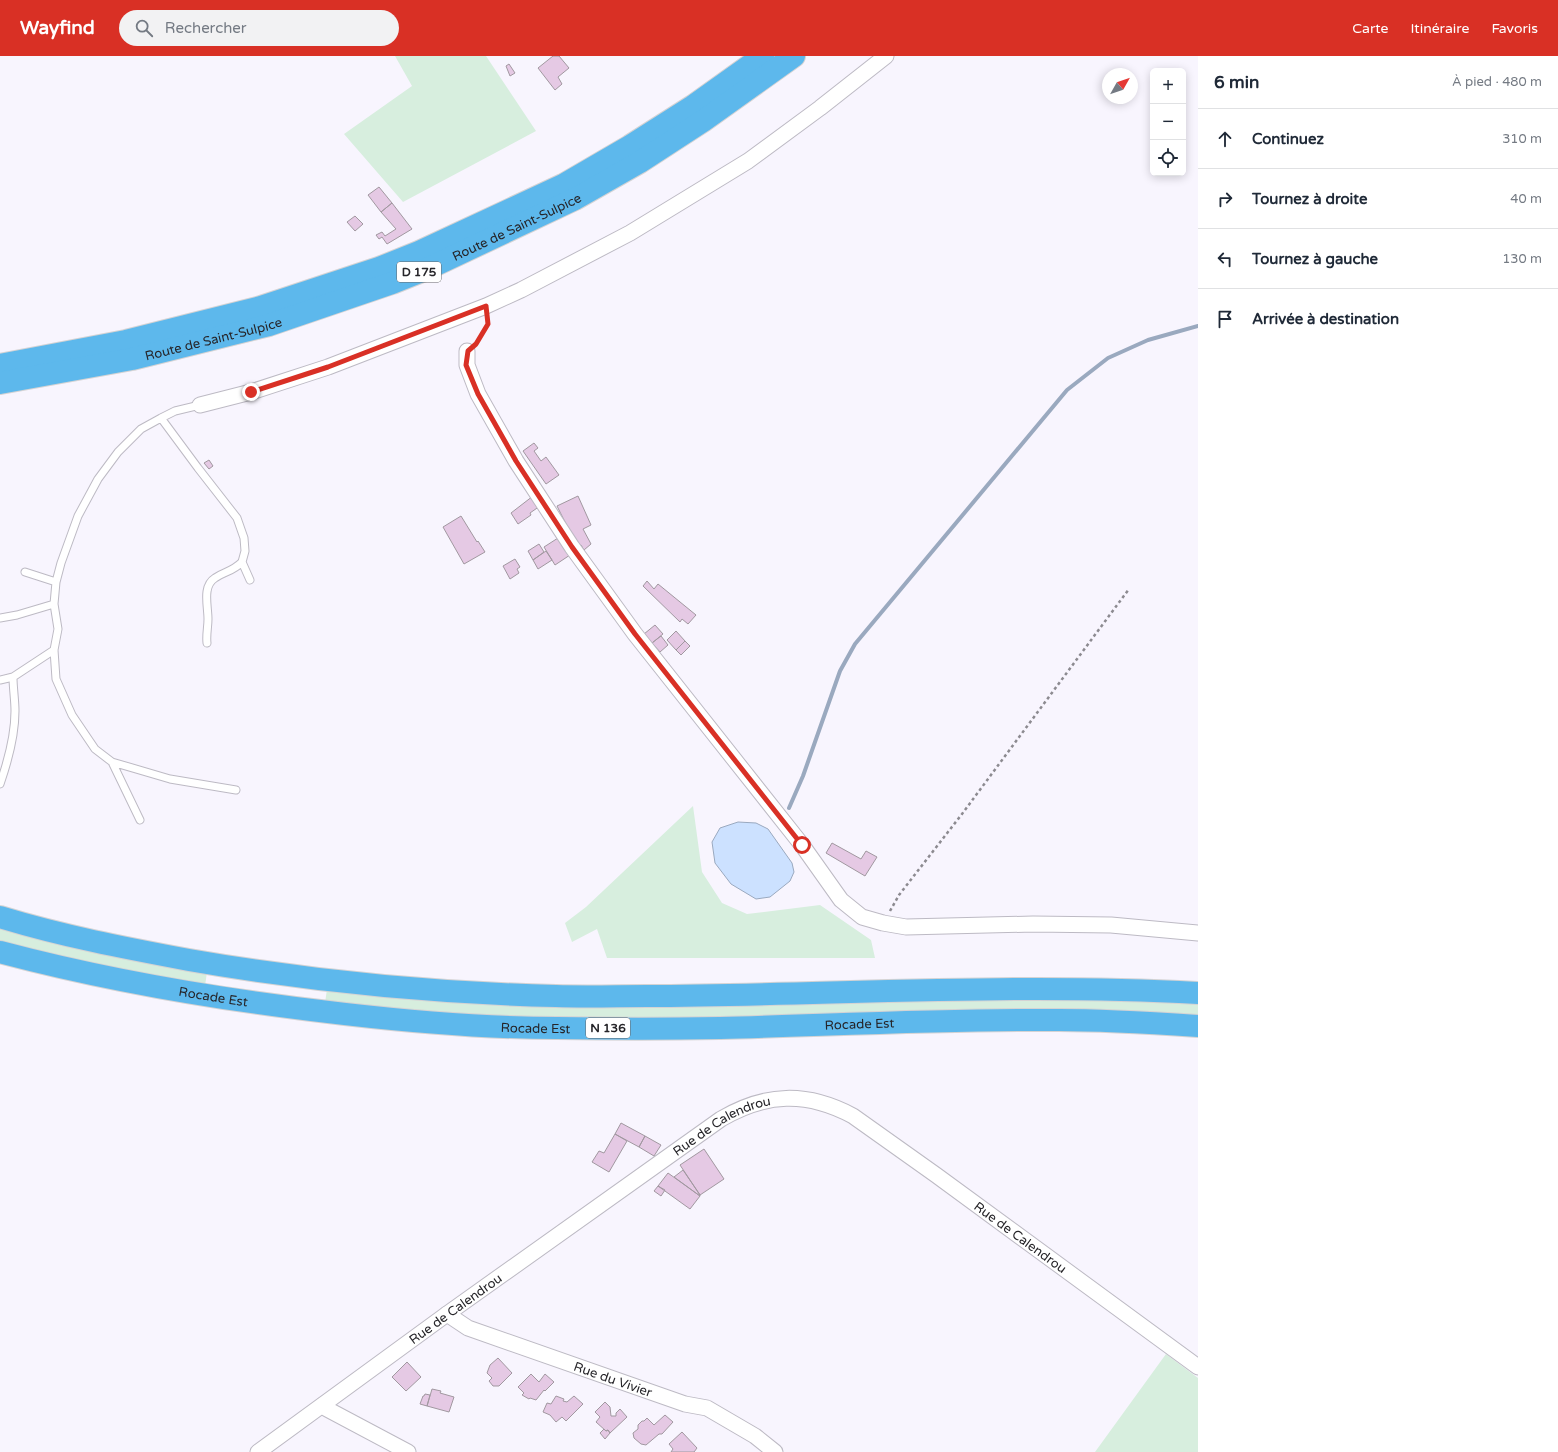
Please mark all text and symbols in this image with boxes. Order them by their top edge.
search box [119,10,399,46]
text: Wayfind [20,17,95,39]
icon: search [133,17,155,39]
text: Rechercher [165,19,247,37]
text: Carte [1352,20,1388,37]
text: Itinéraire [1410,20,1469,37]
text: Favoris [1491,20,1538,37]
north arrow [1102,68,1138,104]
map controls [1150,68,1186,176]
button: + [1150,68,1186,104]
text: 6 min [1214,72,1259,93]
text: À pied · 480 m [1452,74,1542,90]
button: − [1150,104,1186,140]
icon: ahead [1214,128,1236,150]
text: Continuez [1252,130,1324,148]
text: 310 m [1502,131,1542,147]
button: locate [1150,140,1186,176]
icon: right [1214,188,1236,210]
street label: Route de Saint-Sulpice [450,190,584,265]
text: Tournez à droite [1252,190,1367,208]
text: 40 m [1510,191,1542,207]
icon: left [1214,248,1236,270]
text: Tournez à gauche [1252,250,1378,268]
text: 130 m [1502,251,1542,267]
road number: D 175 [397,262,441,282]
icon: arrive [1214,308,1236,330]
text: Arrivée à destination [1252,310,1399,328]
street label: Route de Saint-Sulpice [143,314,284,365]
route end [242,383,260,401]
route start [793,836,811,854]
street label: Rocade Est [177,984,249,1011]
street label: Rocade Est [824,1015,895,1034]
road number: N 136 [586,1018,630,1038]
street label: Rocade Est [500,1020,571,1037]
street label: Rue de Calendrou [670,1093,772,1160]
street label: Rue de Calendrou [971,1199,1069,1277]
street label: Rue de Calendrou [406,1270,505,1348]
street label: Rue du Vivier [571,1359,654,1401]

